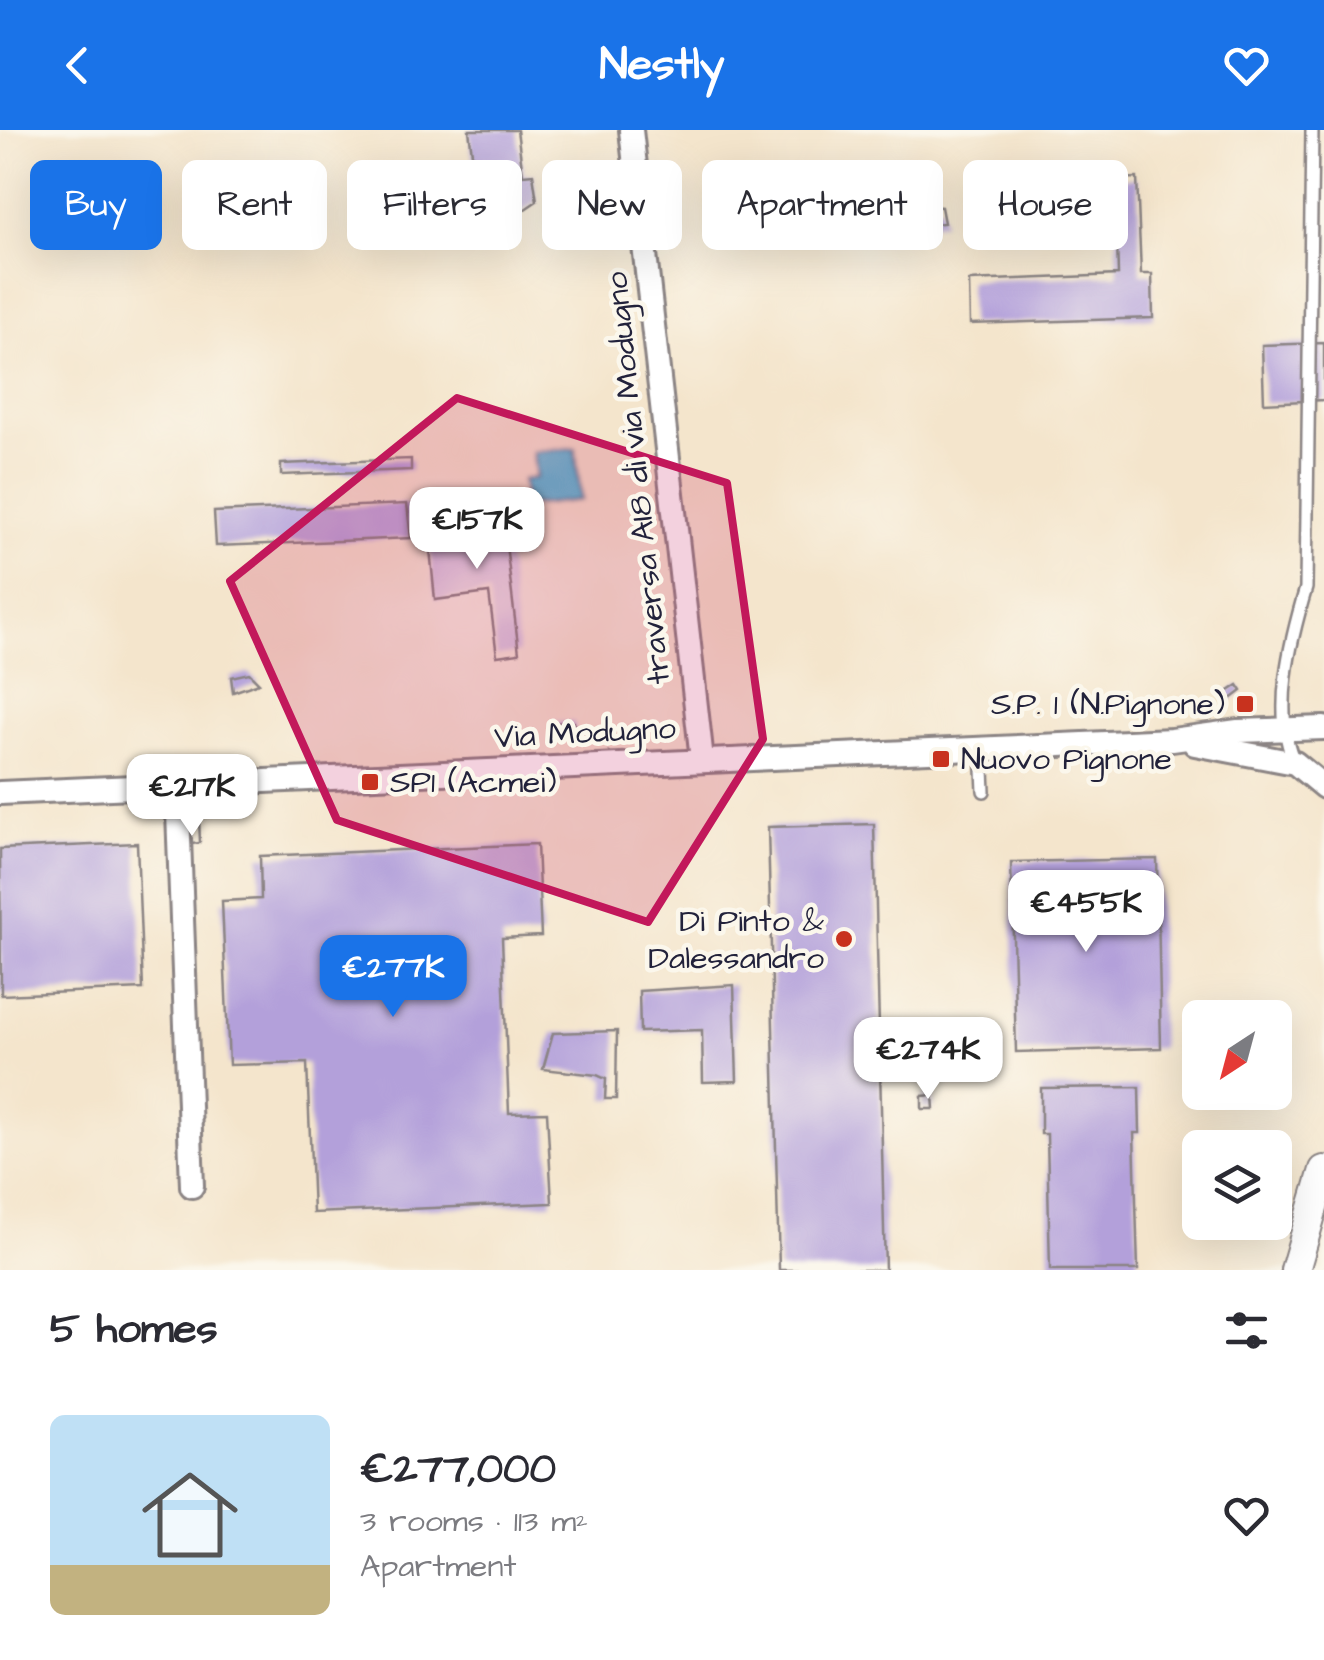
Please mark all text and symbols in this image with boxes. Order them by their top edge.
text: Nestly [599,34,725,96]
icon: back [50,38,105,93]
icon: heart [1219,38,1274,93]
chip: Buy [30,160,162,250]
chip: Rent [182,160,327,250]
chip: Filters [347,160,522,250]
chip: New [542,160,682,250]
chip: Apartment [702,160,943,250]
chip: House [963,160,1128,250]
street label: traversa AI8 di via Modugno [594,269,682,687]
pin: €157K [407,487,547,572]
text: €157K [431,497,523,542]
place label: S.P. 1 (N.Pignone) [991,682,1225,727]
marker: S.P. 1 (N.Pignone) [1234,693,1256,715]
street label: Via Modugno [493,706,677,760]
place label: Nuovo Pignone [961,737,1172,782]
marker: Nuovo Pignone [930,748,952,770]
pin: €217K [122,754,262,839]
place label: SP1 (Acmei) [390,760,556,805]
text: €217K [149,764,235,809]
marker: SP1 (Acmei) [359,771,381,793]
pin: €455K [1016,870,1156,955]
text: €455K [1030,880,1142,925]
place label: Di Pinto & Dalessandro [648,899,825,981]
marker: Di Pinto & Dalessandro [833,928,855,950]
pin: €277K [323,935,463,1020]
text: €277K [342,945,444,990]
north arrow [1182,1000,1292,1110]
map controls [1182,1000,1292,1240]
pin: €274K [858,1017,998,1102]
text: €274K [876,1027,980,1072]
button: layers [1182,1130,1292,1240]
text: 5 homes [50,1301,217,1359]
icon: filters [1219,1303,1274,1358]
text: €277,000 [360,1441,556,1499]
icon: home [130,1455,250,1575]
icon: heart [1219,1488,1274,1543]
text: 3 rooms · 113 m² [360,1499,588,1544]
text: Apartment [360,1544,516,1589]

